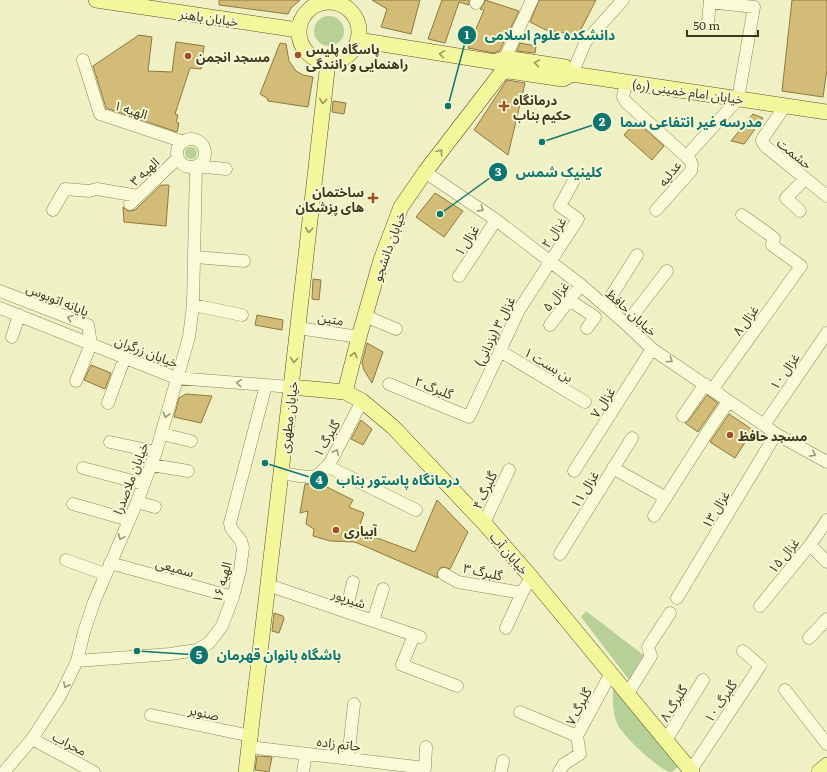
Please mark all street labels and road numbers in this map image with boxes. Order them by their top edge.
street label: خیابان باهنر [177,3,240,31]
street label: خیابان امام خمینی (ره) [631,74,745,109]
street label: الهیه ۱ [112,95,150,123]
street label: حشمت [773,133,817,173]
street label: الهیه ۳ [125,152,163,190]
street label: عدلیه [653,156,685,190]
street label: خیابان دانشجو [367,208,410,284]
street label: غزال ۲ [536,212,571,251]
street label: غزال ۱ [449,220,483,259]
street label: غزال ۵ [537,277,573,315]
street label: پایانه اتوبوس [23,278,92,321]
street label: خیابان حافظ [602,284,662,340]
street label: غزال ۳ (یزدانی) [469,292,519,369]
street label: غزال ۸ [727,300,763,339]
street label: متین [317,307,346,329]
street label: خیابان زرگران [113,330,182,372]
street label: بن بست ۱ [521,342,577,386]
street label: غزال ۱۰ [764,348,804,393]
street label: گلبرگ ۲ [412,371,457,403]
street label: خیابان مطهری [274,379,302,454]
street label: غزال ۷ [585,382,619,421]
street label: گلبرگ ۱ [308,415,344,460]
street label: خیابان ملاصدرا [108,439,153,517]
street label: غزال ۱۱ [565,466,603,511]
street label: گلبرگ ۴ [467,467,501,512]
street label: غزال ۱۳ [696,486,734,531]
street label: خیابان آب [486,528,534,579]
street label: غزال ۱۵ [763,533,804,577]
street label: سمیعی [154,553,196,581]
street label: گلبرگ ۳ [462,558,505,585]
street label: الهیه ۱۶ [206,559,236,605]
street label: شیرپور [328,583,368,614]
street label: گلبرگ ۱۰ [699,676,741,726]
street label: گلبرگ ۸ [654,681,692,725]
street label: گلبرگ ۷ [560,683,596,728]
street label: صنوبر [186,699,221,725]
street label: محراب [50,726,90,760]
street label: حاتم زاده [316,731,362,757]

